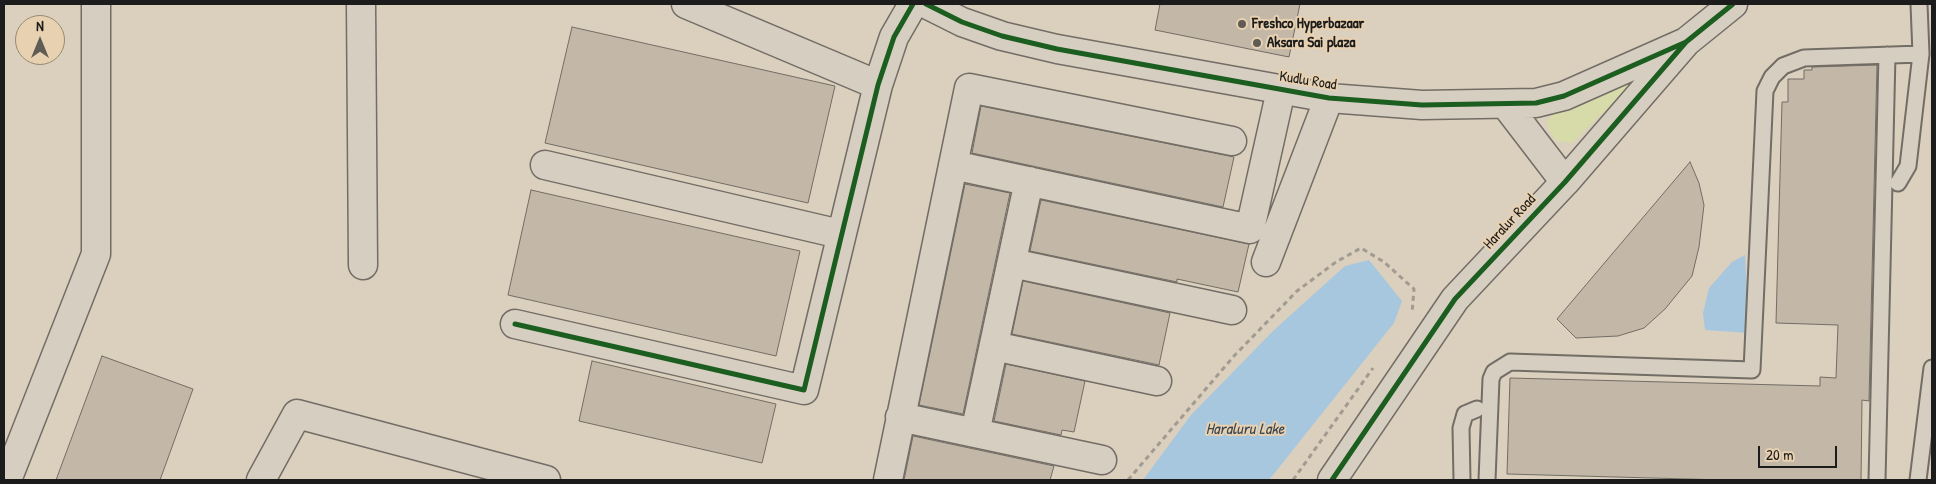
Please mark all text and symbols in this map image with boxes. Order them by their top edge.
north arrow [15,15,65,65]
place label: Freshco Hyperbazaar [1252,15,1364,33]
text: N [36,16,44,35]
marker: Freshco Hyperbazaar [1236,18,1248,30]
place label: Aksara Sai plaza [1267,34,1355,52]
marker: Aksara Sai plaza [1251,37,1263,49]
street label: Kudlu Road [1278,68,1338,94]
street label: Haralur Road [1480,191,1540,253]
water label: Haraluru Lake [1206,420,1284,440]
scale bar [1761,436,1840,468]
text: 20 m [1766,444,1793,465]

